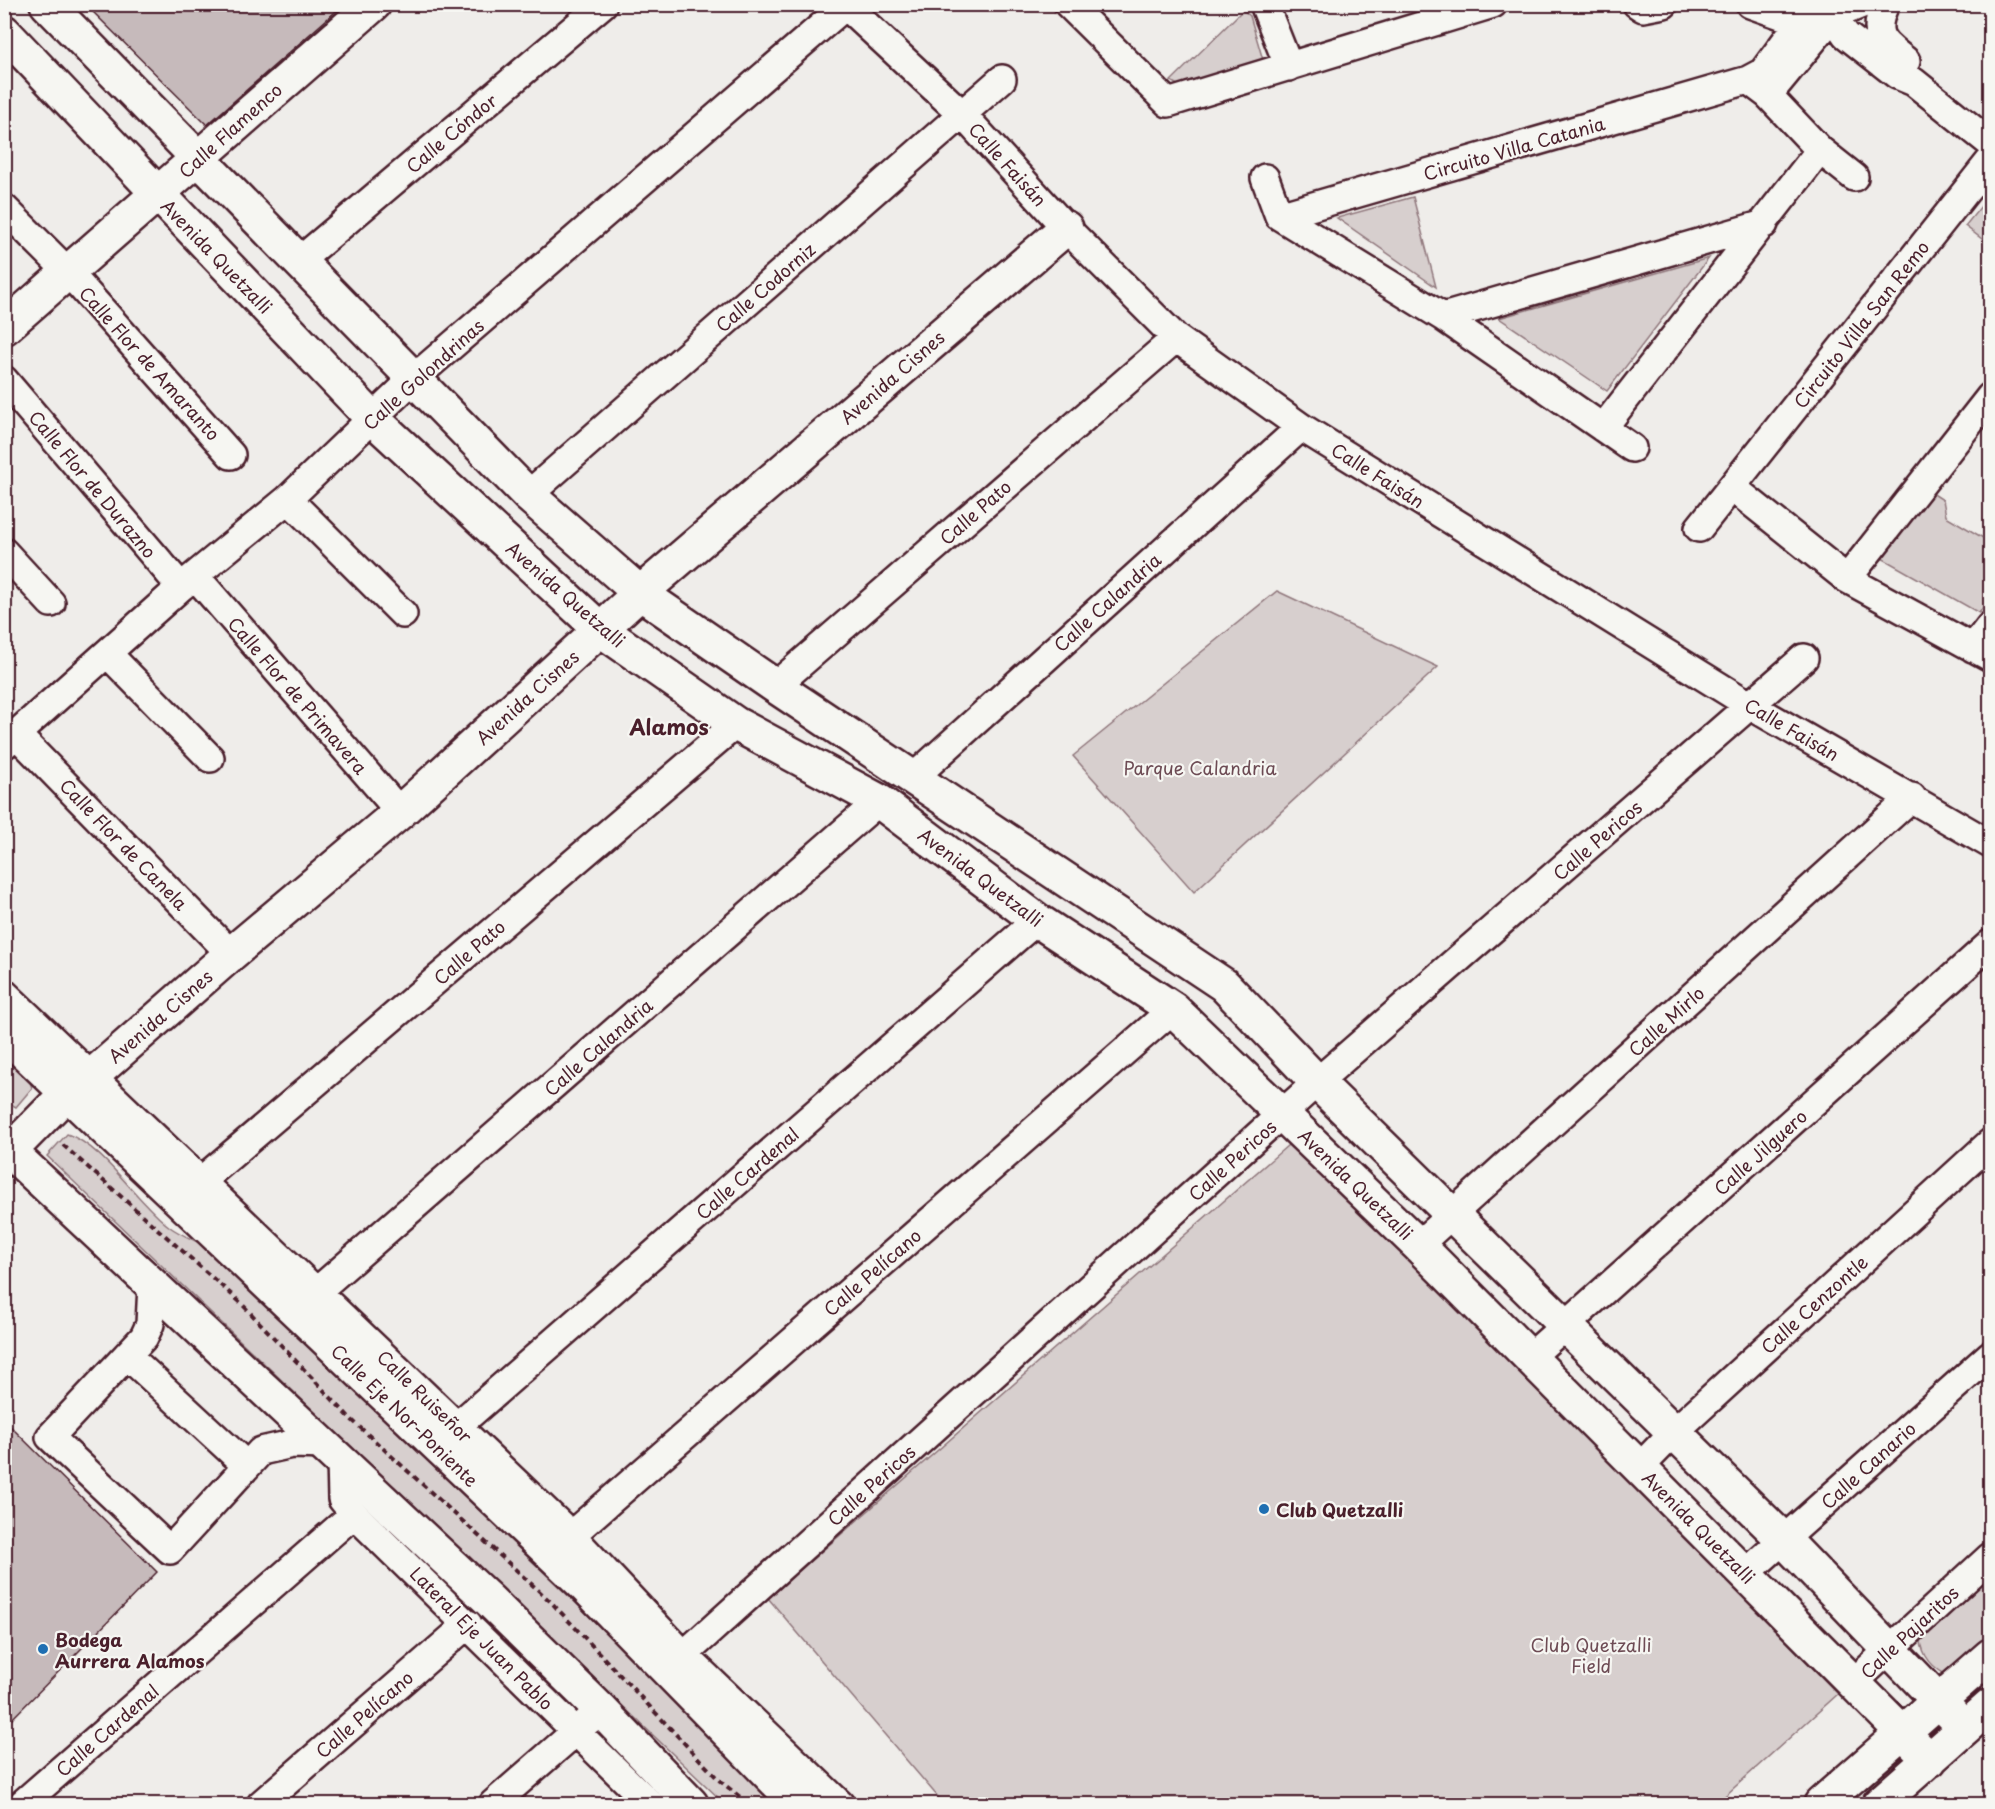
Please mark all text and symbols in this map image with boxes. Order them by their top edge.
street label: Calle Flamenco [172,76,288,184]
street label: Calle Cóndor [400,86,503,179]
street label: Circuito Villa Catania [1420,109,1609,187]
street label: Calle Faisán [963,116,1053,212]
street label: Avenida Quetzalli [155,193,279,319]
street label: Circuito Villa San Remo [1787,234,1935,414]
street label: Calle Codorniz [709,236,821,338]
street label: Calle Flor de Amaranto [73,280,227,446]
street label: Calle Golondrinas [356,312,490,436]
street label: Avenida Cisnes [834,324,950,430]
street label: Calle Flor de Durazno [23,404,163,564]
street label: Calle Faisán [1326,436,1430,514]
street label: Calle Pato [933,473,1017,551]
street label: Avenida Quetzalli [501,535,631,653]
street label: Calle Calandria [1047,546,1167,658]
street label: Calle Flor de Primavera [222,611,374,780]
street label: Avenida Cisnes [469,643,585,751]
street label: Calle Faisán [1740,691,1844,767]
district label: Alamos [628,710,709,742]
park label: Parque Calandria [1124,754,1277,781]
street label: Calle Flor de Canela [54,772,195,916]
street label: Calle Pericos [1546,794,1648,886]
street label: Avenida Quetzalli [913,821,1049,933]
street label: Calle Pato [427,913,511,991]
street label: Avenida Cisnes [102,963,218,1069]
street label: Calle Mirlo [1622,979,1710,1063]
street label: Calle Calandria [538,992,659,1102]
street label: Calle Jilguero [1707,1103,1813,1201]
street label: Calle Pericos [1182,1113,1282,1207]
street label: Calle Cardenal [690,1121,804,1225]
street label: Avenida Quetzalli [1293,1122,1419,1246]
street label: Calle Pelícano [817,1222,927,1322]
street label: Calle Cenzontle [1754,1248,1874,1360]
street label: Calle Eje Nor-Poniente [325,1337,485,1493]
street label: Calle Ruiseñor [371,1343,479,1449]
street label: Calle Canario [1815,1415,1921,1515]
street label: Calle Pericos [821,1438,921,1532]
street label: Avenida Quetzalli [1636,1464,1762,1590]
place label: Club Quetzalli [1276,1496,1403,1523]
marker: Club Quetzalli [1257,1502,1271,1516]
street label: Lateral Eje Juan Pablo [404,1560,560,1716]
street label: Calle Pajaritos [1854,1579,1964,1685]
place label: Bodega Aurrera Alamos [55,1626,205,1674]
park label: Club Quetzalli Field [1530,1631,1652,1679]
marker: Bodega Aurrera Alamos [36,1642,50,1656]
street label: Calle Pelícano [309,1664,419,1764]
street label: Calle Cardenal [50,1678,164,1782]

